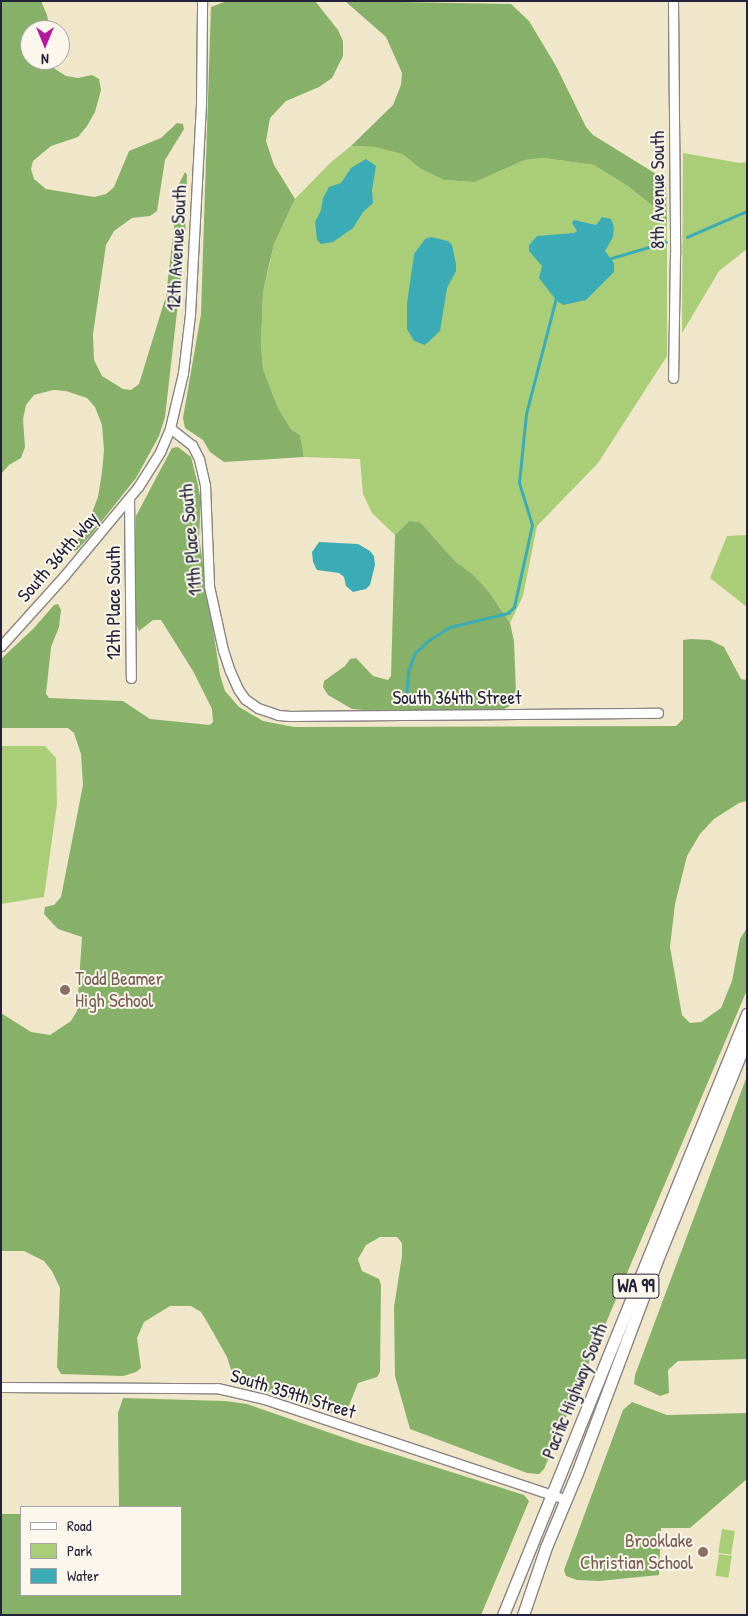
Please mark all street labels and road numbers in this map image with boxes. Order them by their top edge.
street label: 8th Avenue South [647,131,669,249]
street label: 12th Avenue South [162,185,192,311]
street label: 11th Place South [175,483,207,597]
street label: South 364th Way [13,507,103,607]
street label: 12th Place South [103,546,125,660]
street label: South 364th Street [392,687,522,709]
road number: WA 99 [612,1270,660,1302]
street label: Pacific Highway South [537,1320,613,1462]
street label: South 359th Street [228,1364,358,1424]

